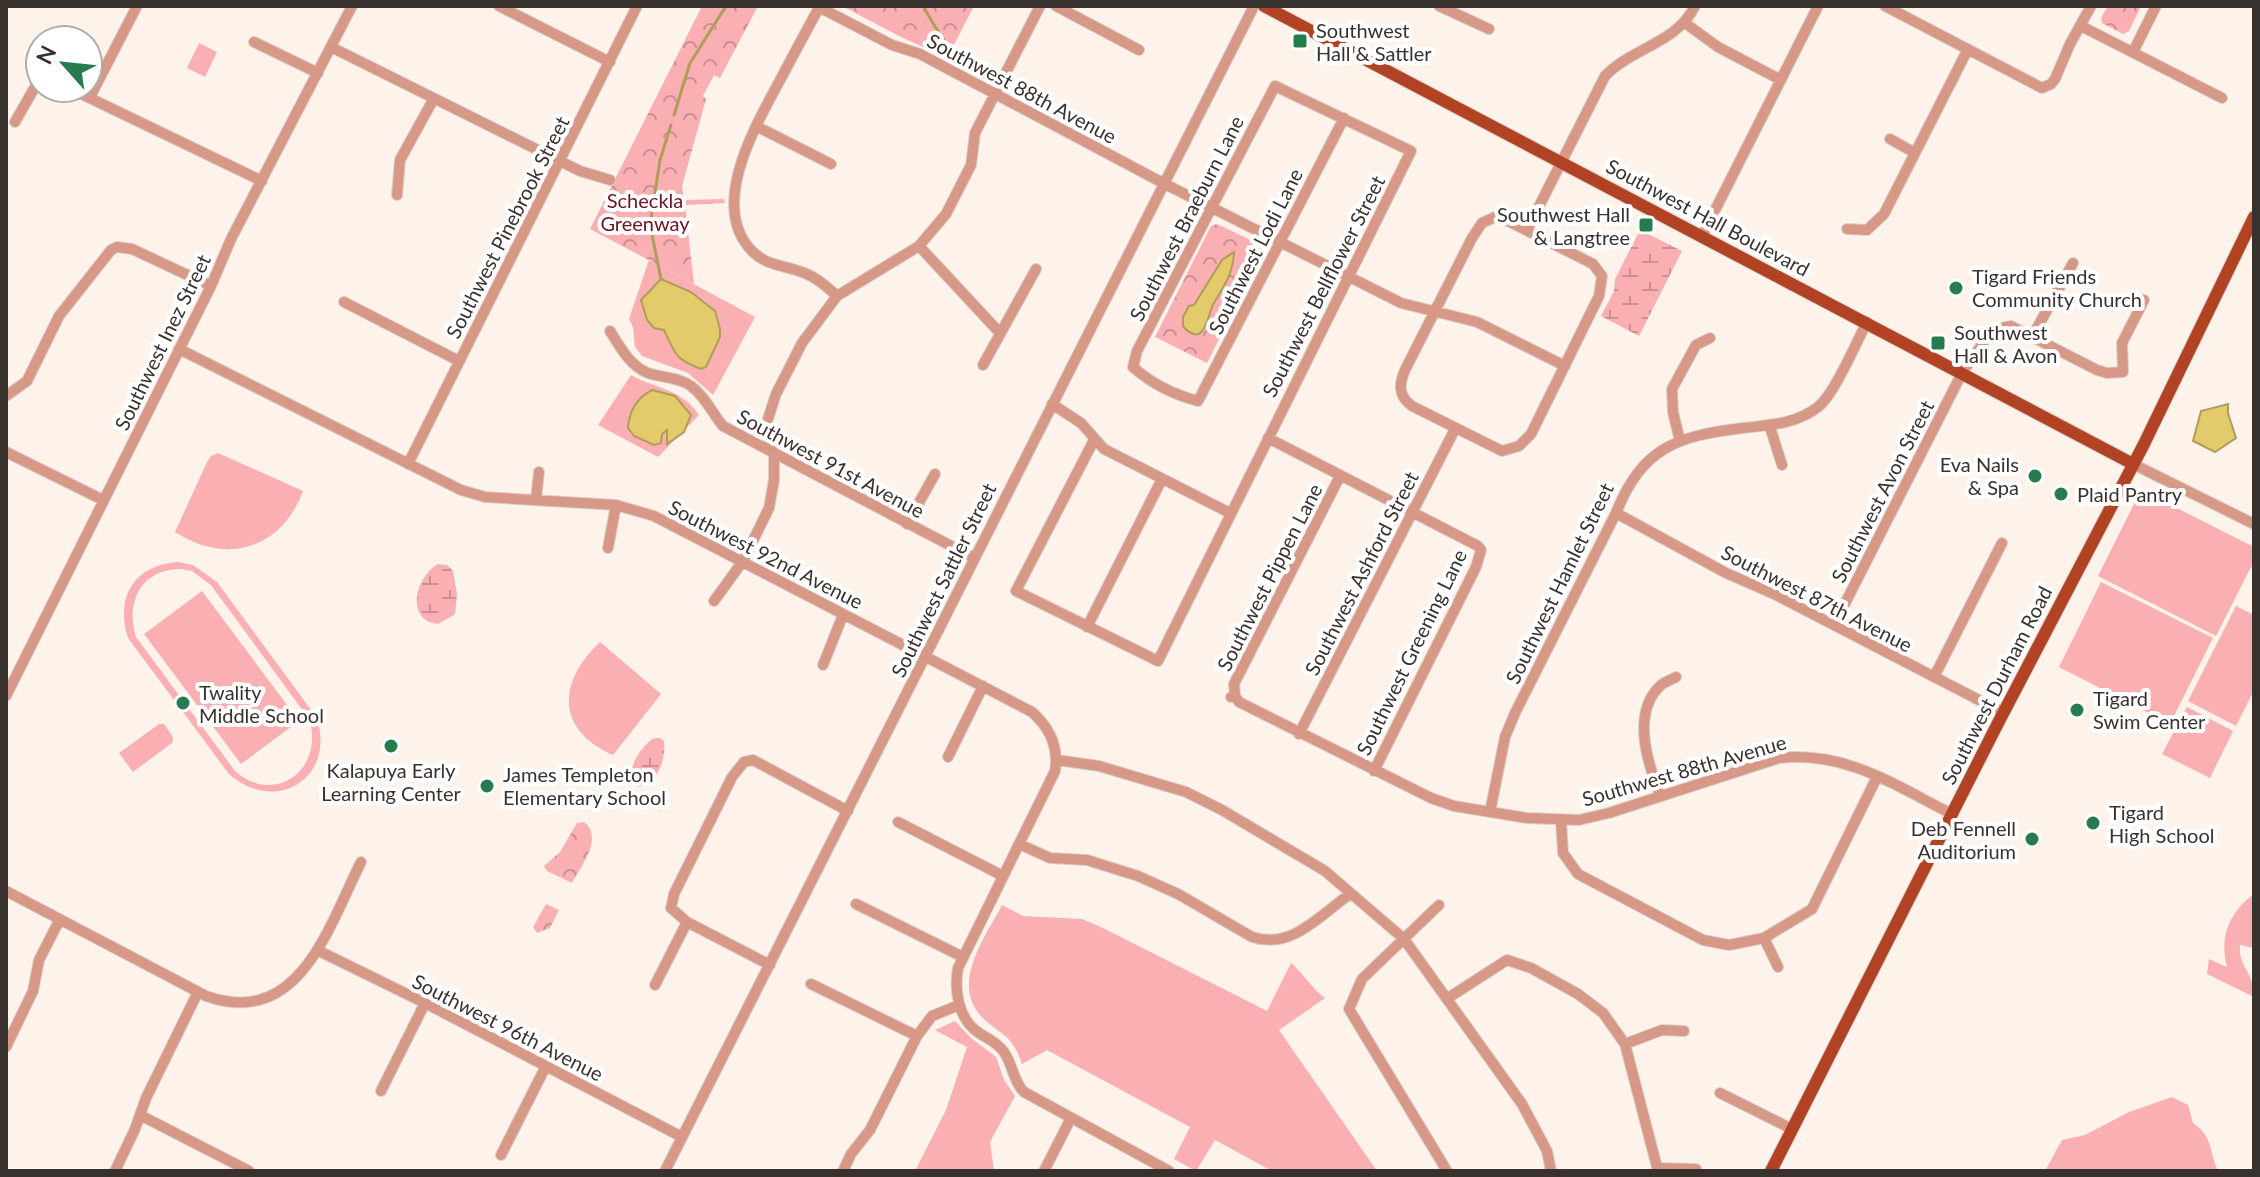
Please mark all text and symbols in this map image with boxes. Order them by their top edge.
place label: Southwest Hall & Sattler [1316,18,1432,65]
north arrow [24,24,104,104]
street label: Southwest 88th Avenue [923,28,1121,148]
marker: Southwest Hall & Sattler [1291,32,1309,50]
text: N [30,41,62,68]
street label: Southwest Pinebrook Street [441,112,573,342]
street label: Southwest Braeburn Lane [1124,112,1248,324]
street label: Southwest Hall Boulevard [1602,153,1814,281]
street label: Southwest Lodi Lane [1203,164,1307,338]
street label: Southwest Bellflower Street [1257,171,1389,401]
park label: Scheckla Greenway [600,188,690,235]
place label: Southwest Hall & Langtree [1497,202,1630,249]
marker: Southwest Hall & Langtree [1637,216,1655,234]
street label: Southwest Inez Street [109,250,215,434]
place label: Tigard Friends Community Church [1972,264,2142,311]
marker: Tigard Friends Community Church [1947,279,1965,297]
place label: Southwest Hall & Avon [1954,320,2057,367]
marker: Southwest Hall & Avon [1929,334,1947,352]
street label: Southwest Avon Street [1826,396,1938,586]
street label: Southwest 91st Avenue [733,403,929,523]
place label: Eva Nails & Spa [1940,452,2019,499]
street label: Southwest Ashford Street [1299,467,1423,679]
marker: Eva Nails & Spa [2026,467,2044,485]
street label: Southwest Sattler Street [886,479,1000,681]
street label: Southwest Hamlet Street [1500,479,1618,687]
street label: Southwest Pippen Lane [1211,480,1327,674]
place label: Plaid Pantry [2077,482,2183,506]
marker: Plaid Pantry [2052,485,2070,503]
street label: Southwest 92nd Avenue [665,495,867,613]
street label: Southwest 87th Avenue [1718,539,1916,657]
street label: Southwest Greening Lane [1351,545,1471,759]
street label: Southwest Durham Road [1936,582,2056,788]
place label: Twality Middle School [199,680,324,727]
place label: Tigard Swim Center [2093,686,2206,733]
marker: Twality Middle School [174,694,192,712]
marker: Tigard Swim Center [2068,701,2086,719]
street label: Southwest 88th Avenue [1579,729,1789,811]
marker: Kalapuya Early Learning Center [382,737,400,755]
place label: Kalapuya Early Learning Center [321,758,462,805]
place label: James Templeton Elementary School [503,762,666,809]
marker: James Templeton Elementary School [478,777,496,795]
place label: Tigard High School [2109,800,2215,847]
marker: Tigard High School [2084,814,2102,832]
place label: Deb Fennell Auditorium [1911,816,2016,863]
marker: Deb Fennell Auditorium [2023,830,2041,848]
street label: Southwest 96th Avenue [409,968,607,1086]

